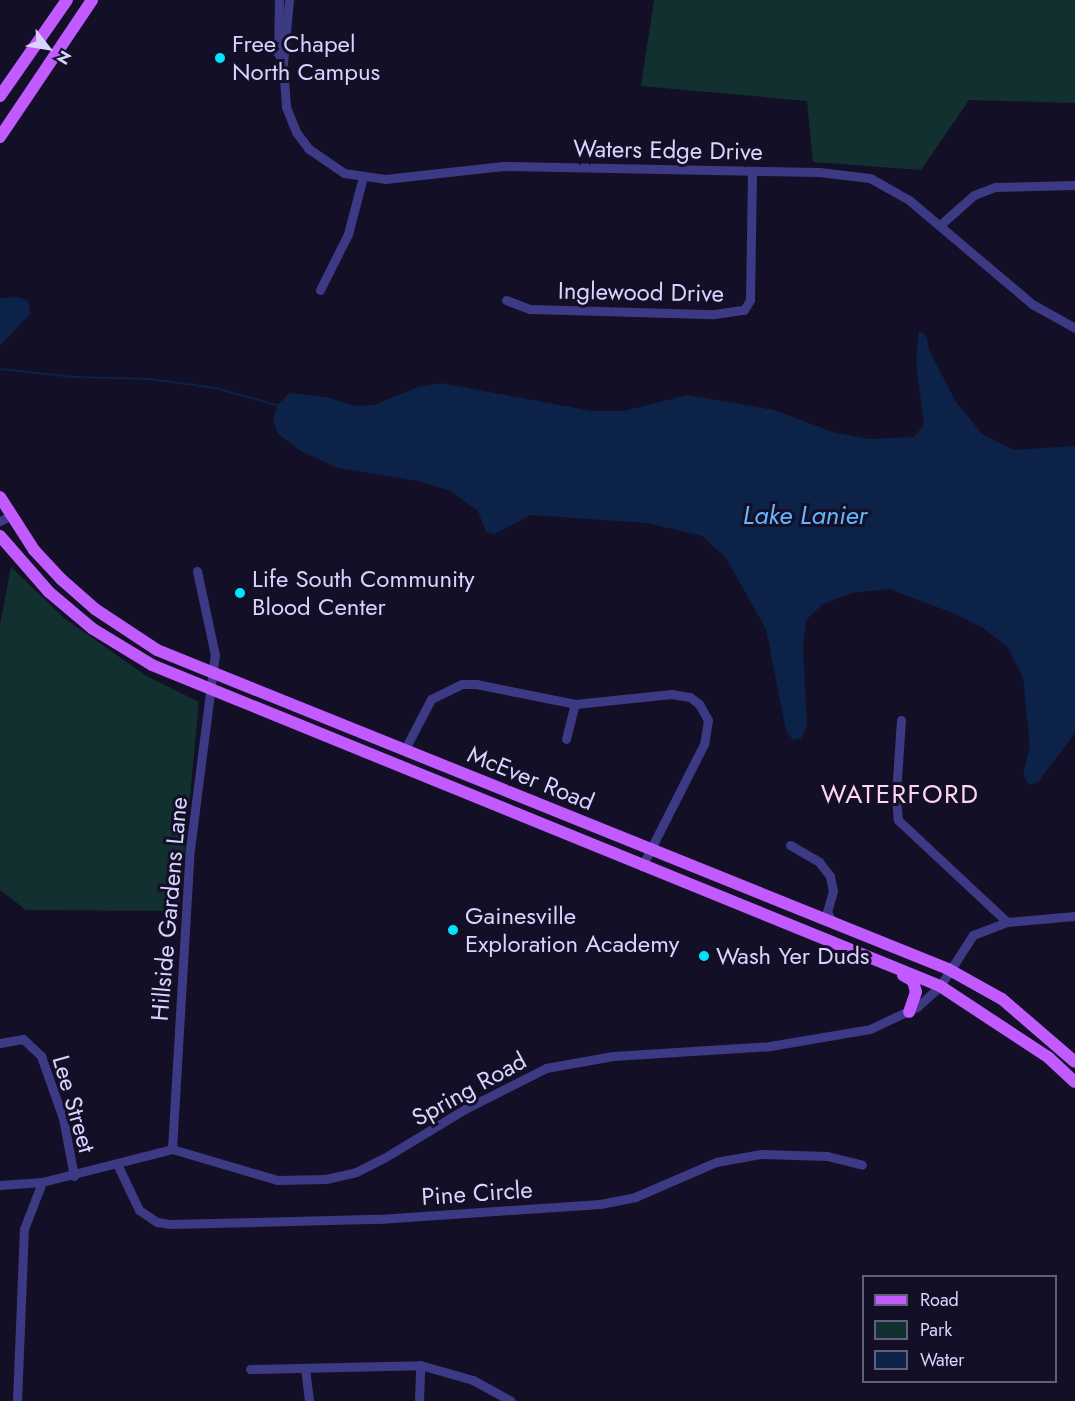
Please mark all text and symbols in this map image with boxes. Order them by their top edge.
north arrow [18,18,78,78]
place label: Free Chapel North Campus [232,30,380,86]
text: N [51,46,77,69]
marker: Free Chapel North Campus [213,51,227,65]
street label: Waters Edge Drive [573,134,763,166]
street label: Inglewood Drive [558,276,724,308]
water label: Lake Lanier [743,500,867,532]
place label: Life South Community Blood Center [252,565,475,621]
marker: Life South Community Blood Center [233,586,247,600]
street label: McEver Road [464,740,598,816]
district label: WATERFORD [821,779,979,811]
street label: Hillside Gardens Lane [145,796,193,1022]
place label: Gainesville Exploration Academy [465,902,679,958]
marker: Gainesville Exploration Academy [446,923,460,937]
place label: Wash Yer Duds [716,942,870,970]
marker: Wash Yer Duds [697,949,711,963]
street label: Spring Road [407,1046,531,1132]
street label: Lee Street [46,1052,102,1156]
street label: Pine Circle [420,1175,534,1211]
legend [862,1275,1057,1383]
text: Road [920,1287,959,1313]
text: Park [920,1317,952,1343]
text: Water [920,1347,964,1373]

